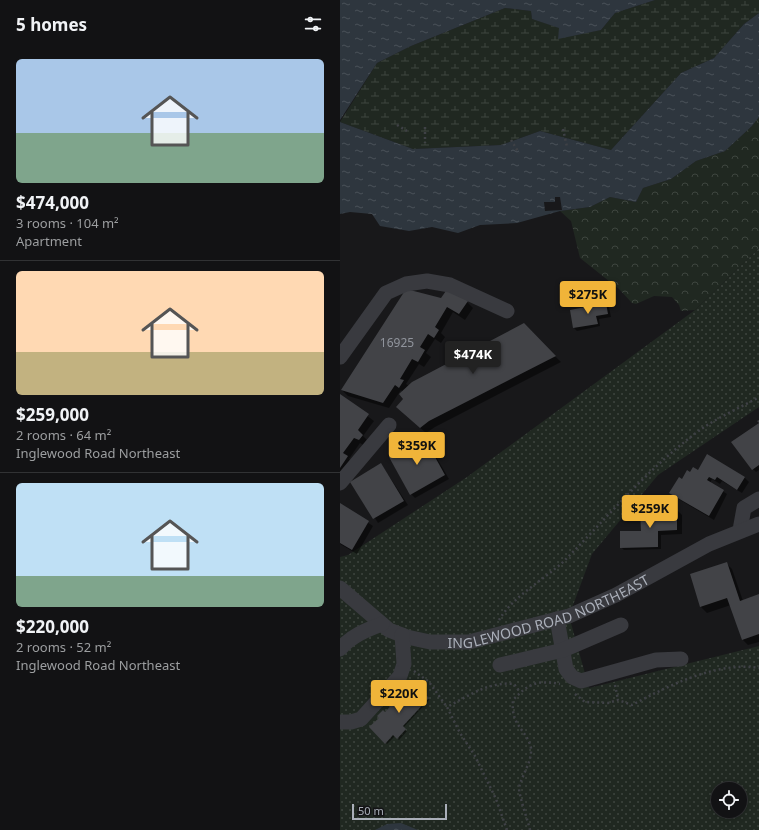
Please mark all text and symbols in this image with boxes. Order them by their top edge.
text: 5 homes [16,13,87,36]
icon: filters [302,13,324,35]
icon: home [134,85,206,157]
text: $474,000 [16,191,89,214]
text: 3 rooms · 104 m² [16,214,119,232]
text: Apartment [16,232,82,250]
pin: $275K [560,281,616,315]
text: $275K [569,285,607,303]
icon: home [134,297,206,369]
house number: 16925 [380,334,414,351]
pin: $474K [445,341,501,375]
text: $474K [454,345,492,363]
text: $259,000 [16,403,89,426]
text: 2 rooms · 64 m² [16,426,111,444]
pin: $359K [389,432,445,466]
text: $359K [398,436,436,454]
text: Inglewood Road Northeast [16,444,180,462]
pin: $259K [622,495,678,529]
text: $259K [631,499,669,517]
icon: home [134,509,206,581]
street label: INGLEWOOD ROAD NORTHEAST [447,569,652,652]
text: $220,000 [16,615,89,638]
text: 2 rooms · 52 m² [16,638,111,656]
text: Inglewood Road Northeast [16,656,180,674]
pin: $220K [371,680,427,714]
text: $220K [380,684,418,702]
map controls [711,782,747,818]
button: locate [711,782,747,818]
scale bar [352,802,447,821]
text: 50 m [358,803,384,818]

